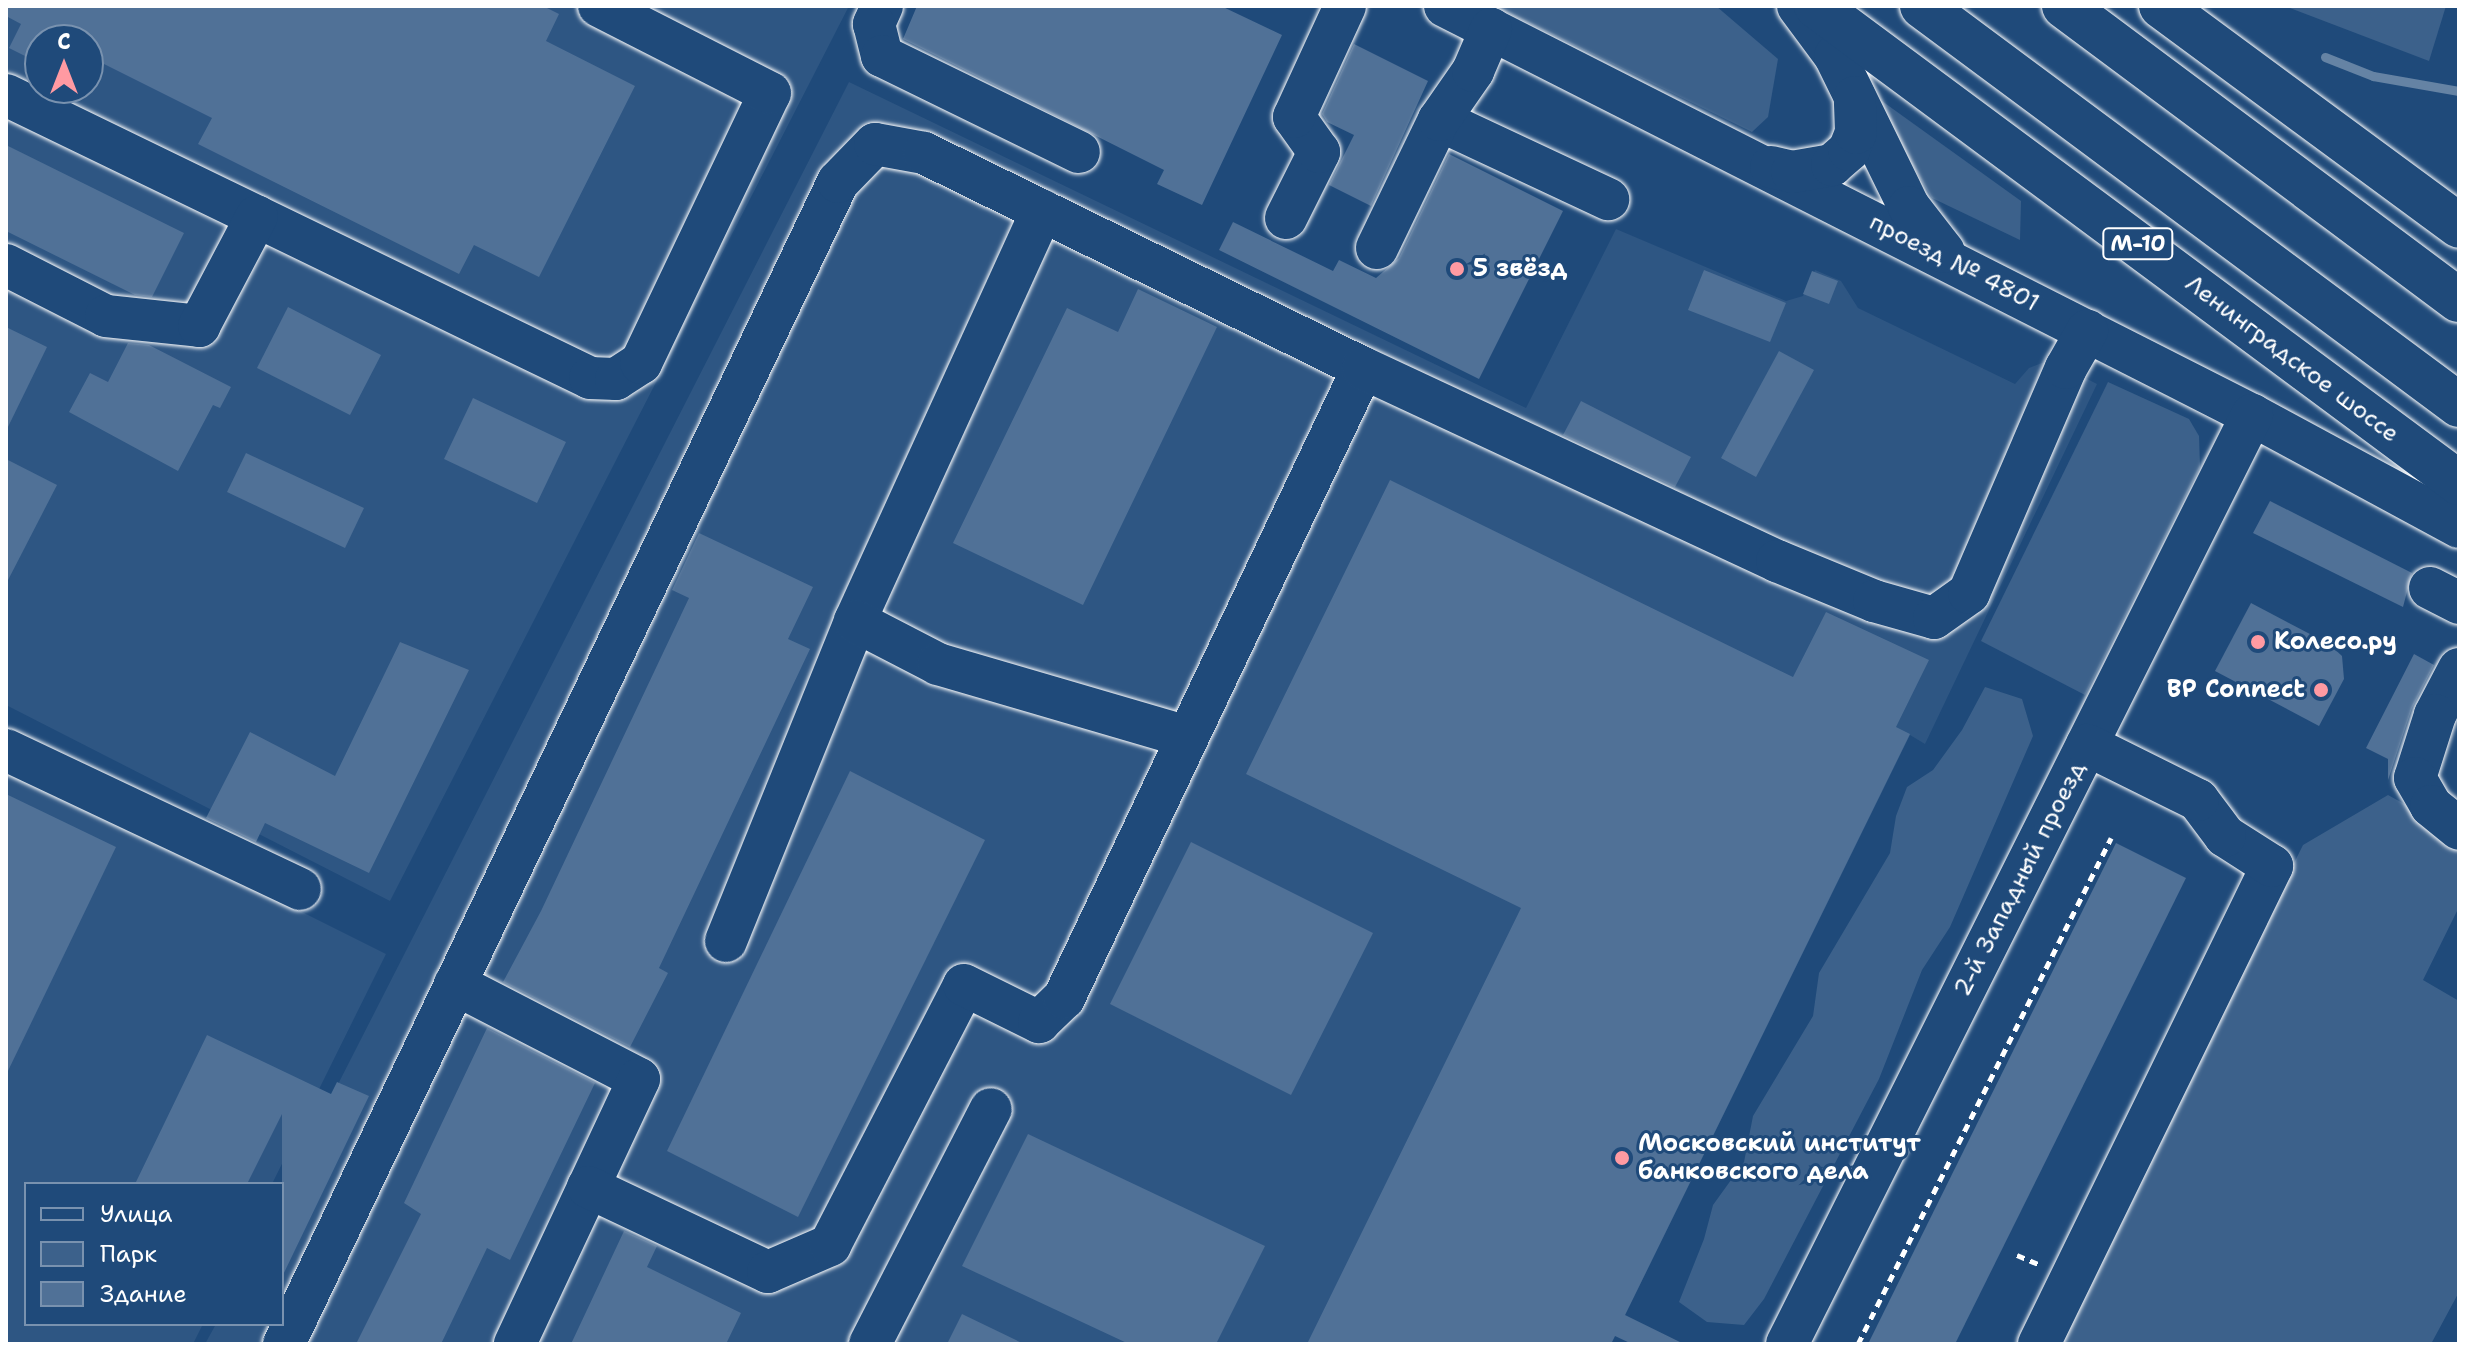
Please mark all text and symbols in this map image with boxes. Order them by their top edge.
north arrow [24,24,104,104]
text: С [57,27,71,56]
street label: проезд № 4801 [1865,208,2043,318]
road number: М-10 [2102,226,2174,262]
place label: 5 звёзд [1473,255,1567,283]
marker: 5 звёзд [1448,260,1466,278]
street label: Ленинградское шоссе [2180,269,2404,449]
place label: Колесо.ру [2274,628,2397,656]
marker: Колесо.ру [2249,633,2267,651]
place label: ВР Connect [2167,676,2305,704]
marker: ВР Connect [2312,681,2330,699]
street label: 2-й Западный проезд [1948,757,2092,1001]
place label: Московский институт банковского дела [1638,1130,1921,1186]
marker: Московский институт банковского дела [1613,1149,1631,1167]
legend [24,1182,284,1326]
text: Улица [100,1198,173,1230]
text: Парк [100,1238,157,1270]
text: Здание [100,1278,187,1310]

